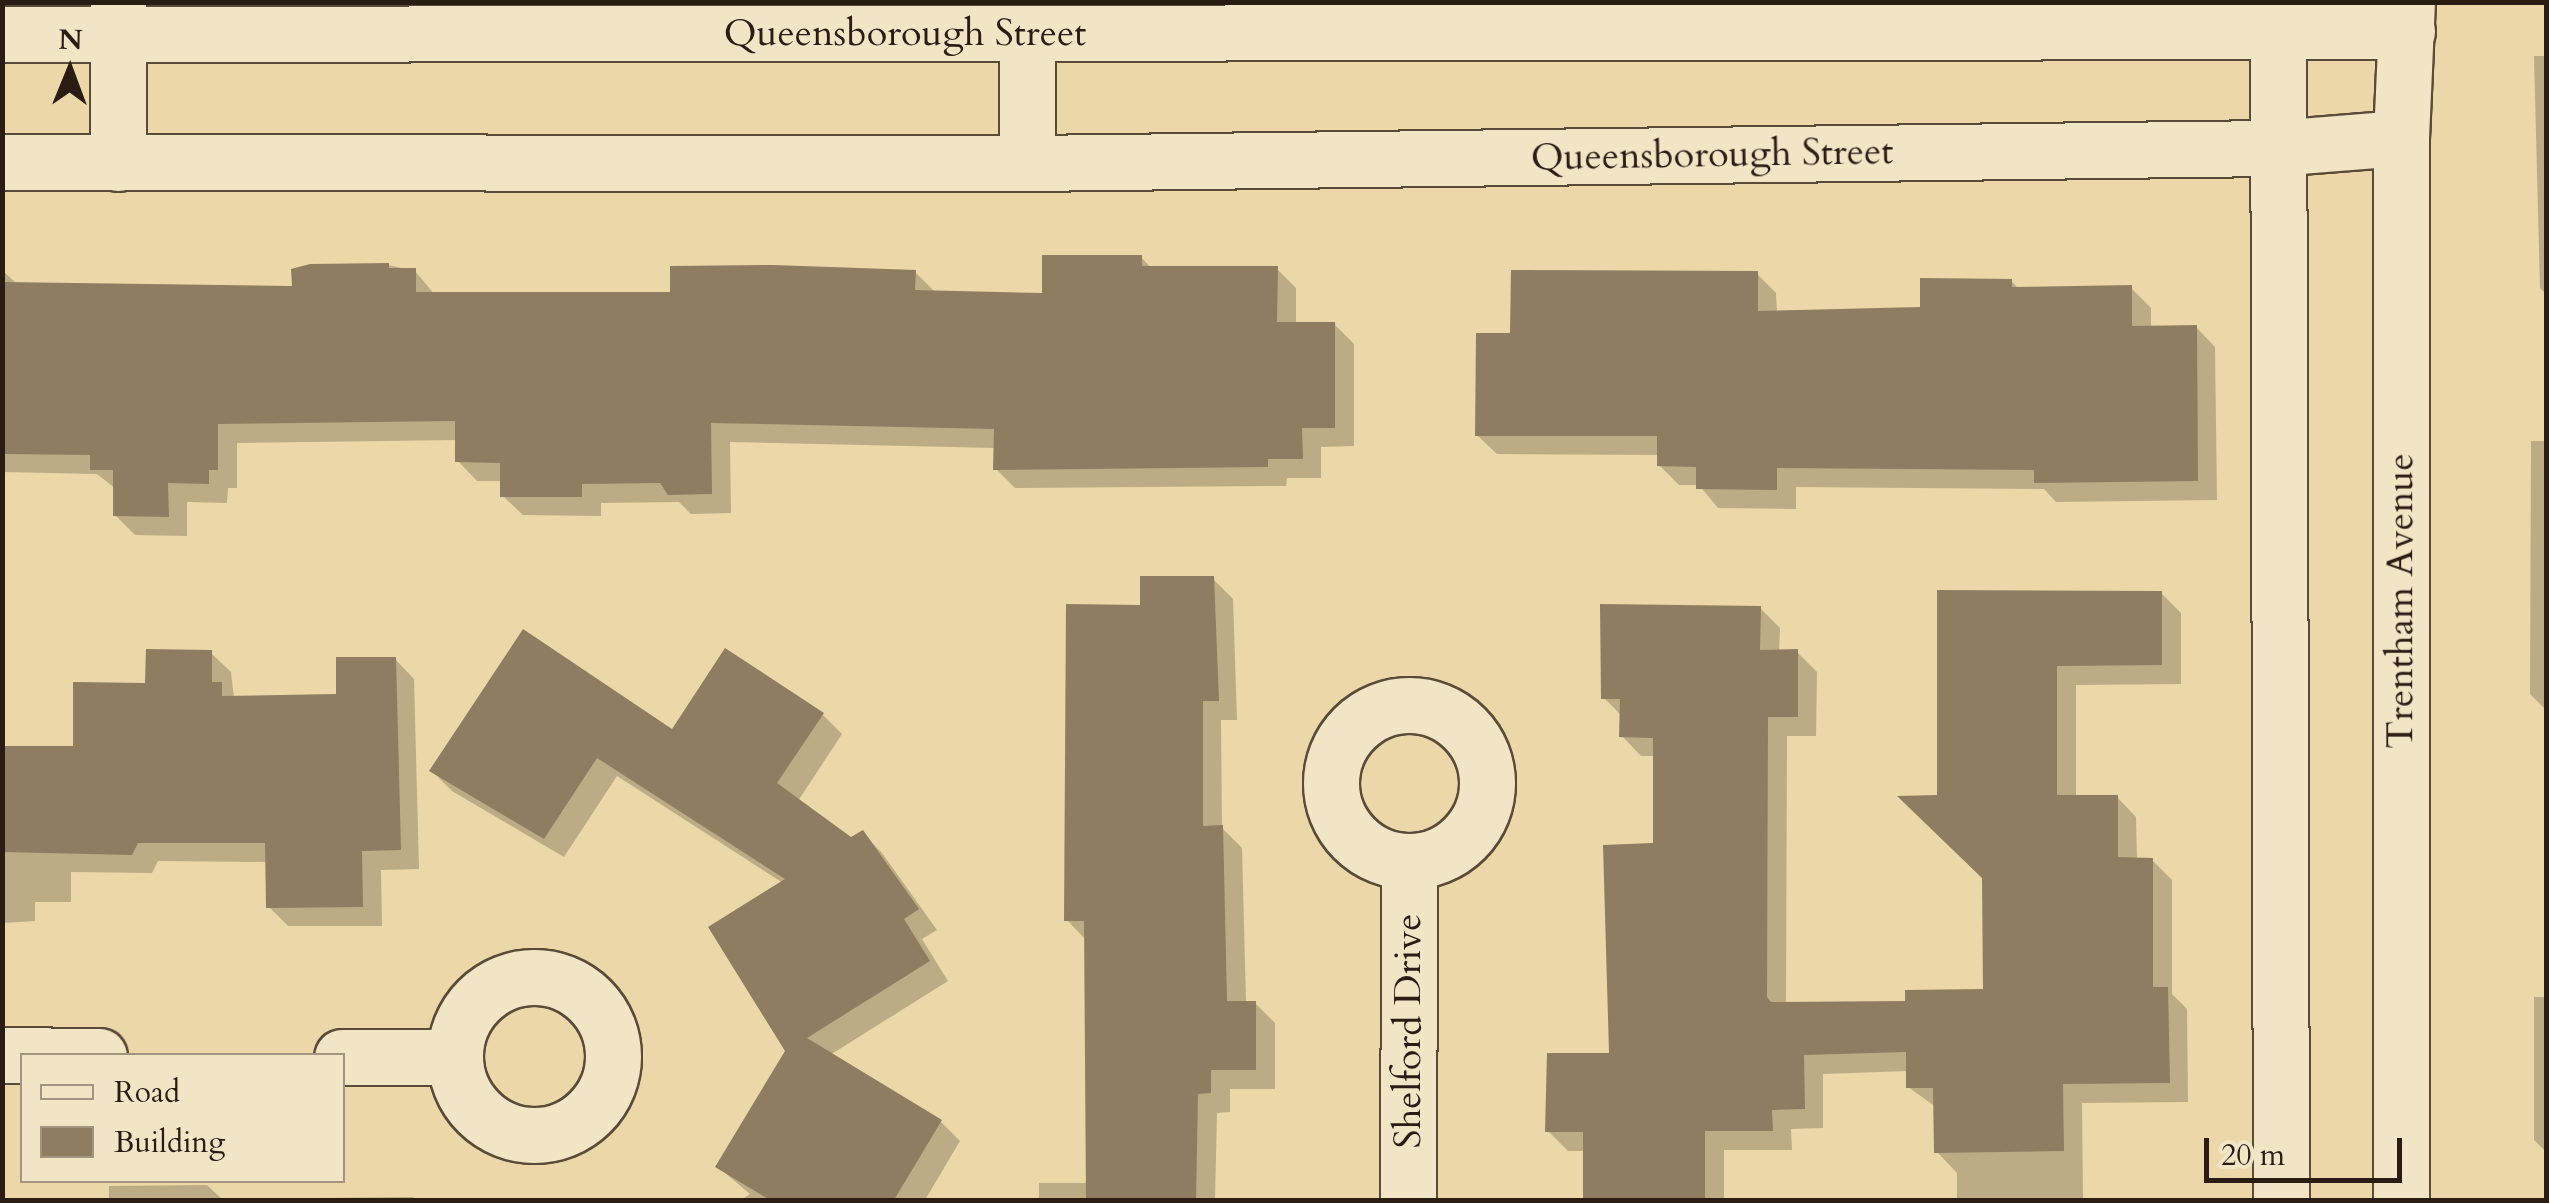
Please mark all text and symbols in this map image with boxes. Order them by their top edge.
street label: Queensborough Street [724,11,1086,57]
north arrow [20,20,120,120]
text: N [58,21,83,59]
street label: Queensborough Street [1530,129,1894,181]
street label: Trentham Avenue [2378,453,2424,749]
street label: Shelford Drive [1386,913,1432,1149]
legend [20,1053,345,1183]
text: Road [114,1072,180,1113]
scale bar [2209,1118,2406,1180]
text: Building [114,1122,225,1163]
text: 20 m [2221,1135,2285,1176]

